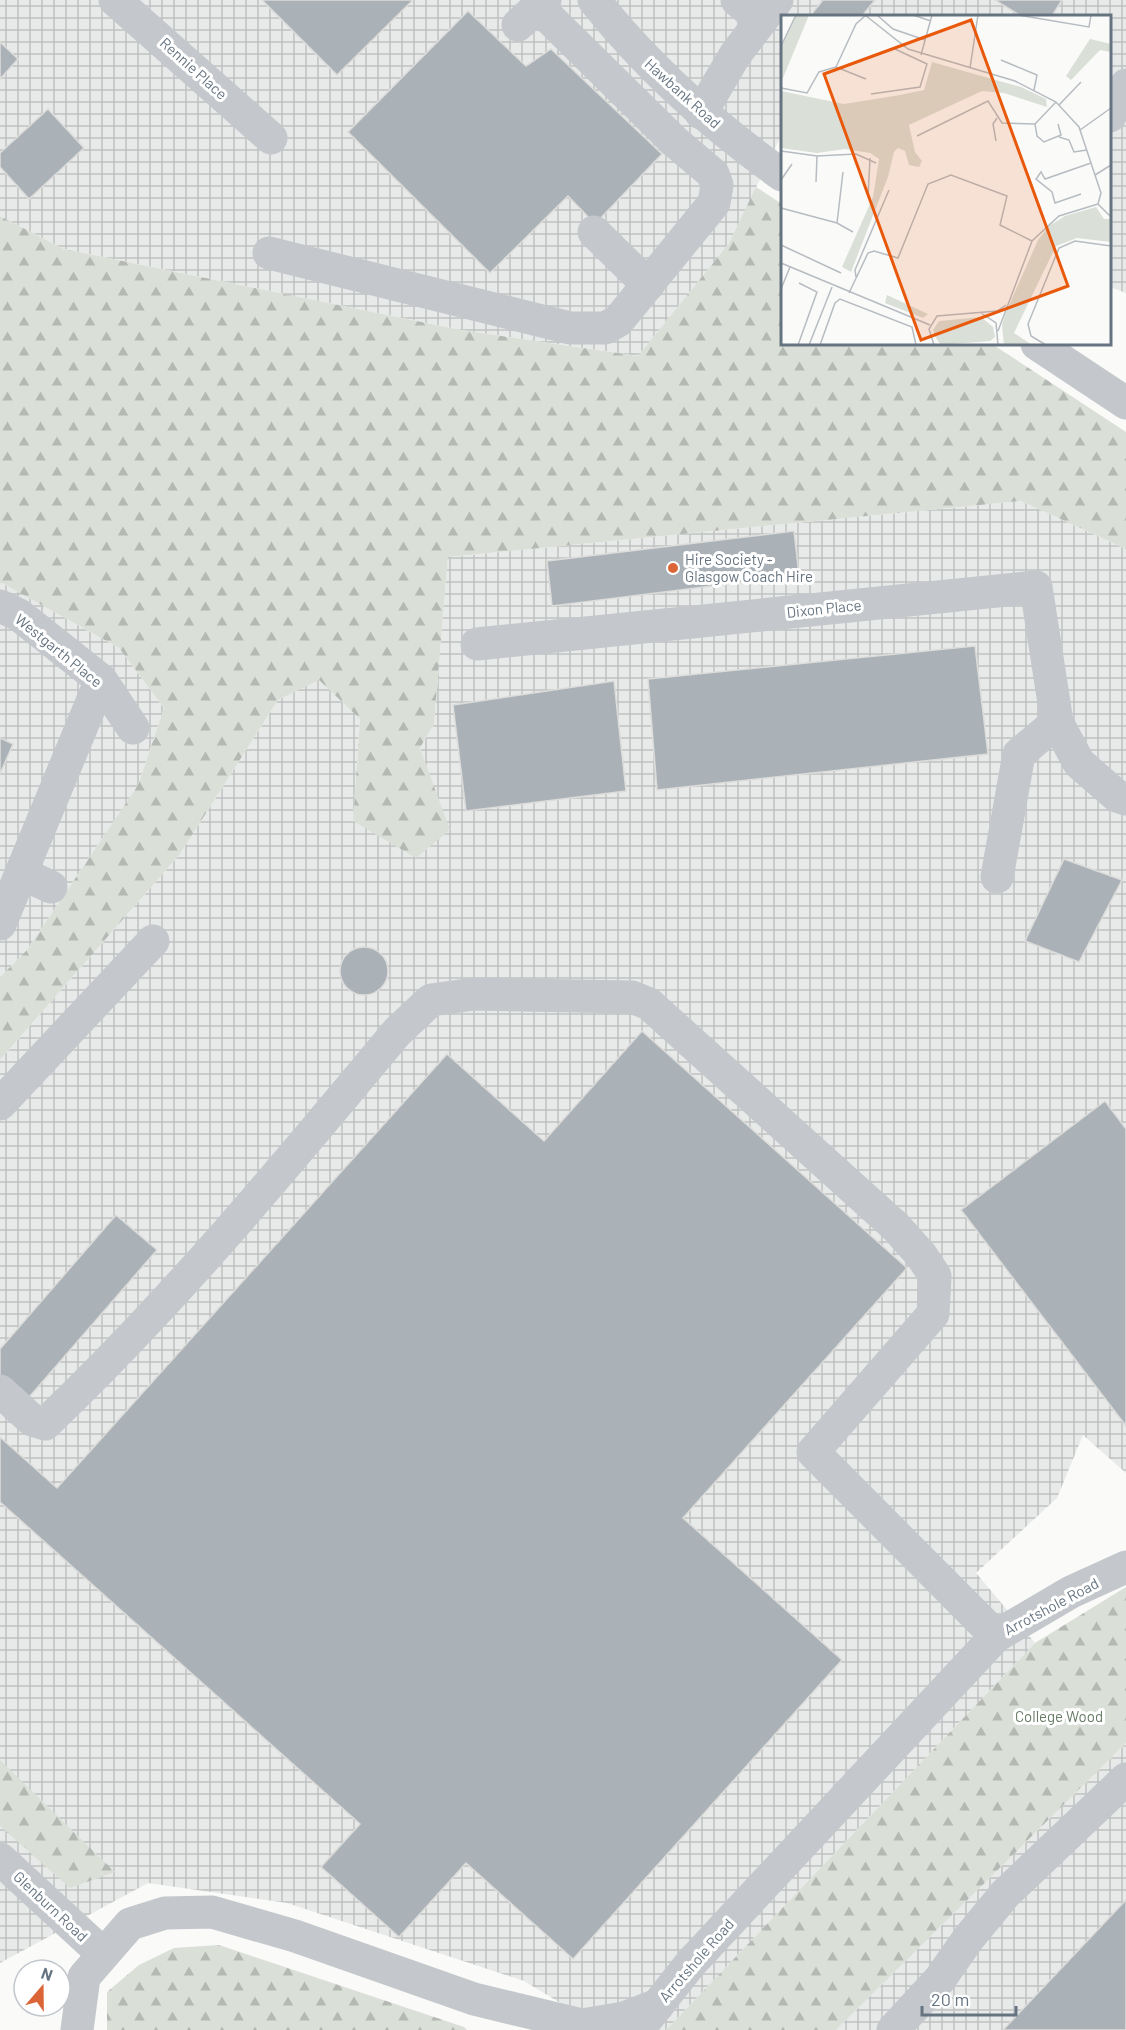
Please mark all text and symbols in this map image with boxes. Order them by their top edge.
inset map [781,15,1111,345]
street label: Rennie Place [157,33,231,103]
street label: Hawbank Road [641,54,725,132]
place label: Hire Society - Glasgow Coach Hire [685,550,813,585]
marker: Hire Society - Glasgow Coach Hire [666,561,680,575]
street label: Dixon Place [786,595,862,621]
street label: Westgarth Place [12,609,106,691]
street label: Arrotshole Road [1001,1574,1101,1638]
park label: College Wood [1015,1707,1103,1725]
street label: Glenburn Road [10,1867,92,1945]
street label: Arrotshole Road [655,1915,737,2005]
north arrow [12,1958,72,2018]
text: N [39,1963,56,1984]
scale bar [922,1979,1016,2017]
text: 20 m [931,1988,969,2010]

